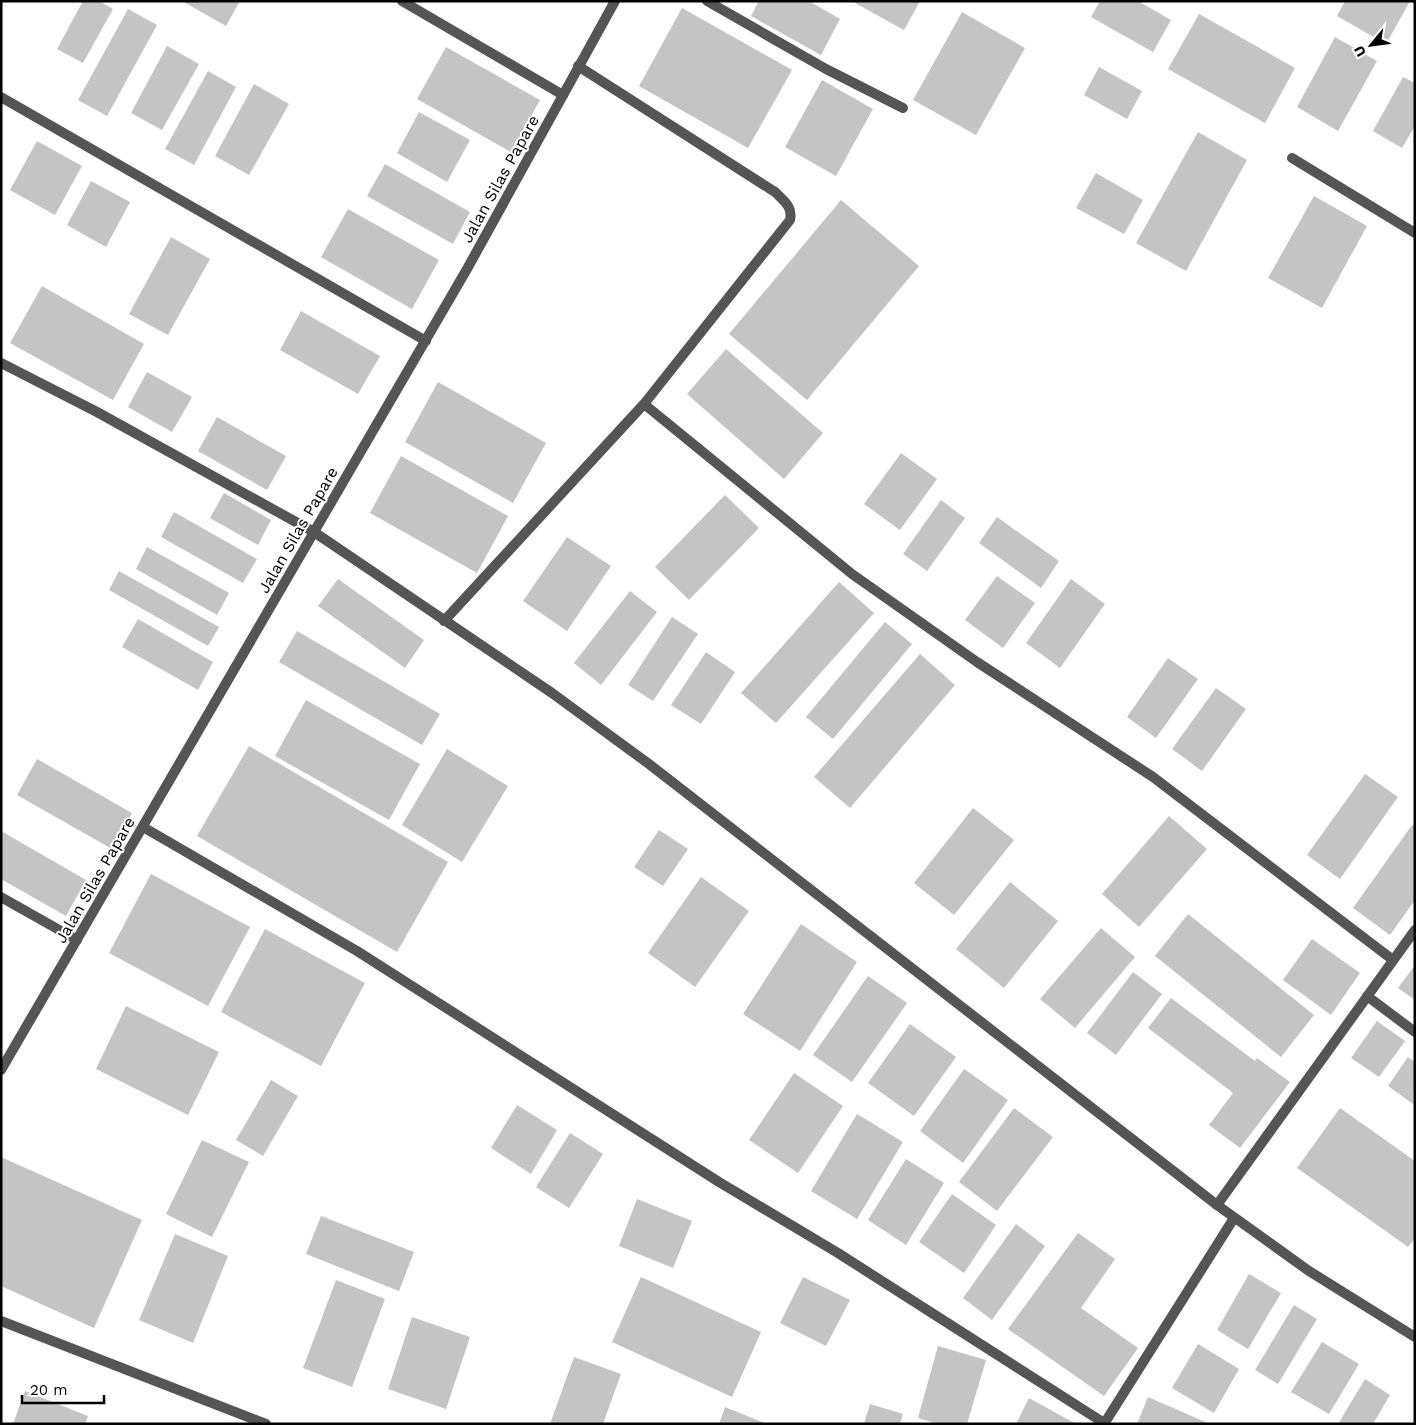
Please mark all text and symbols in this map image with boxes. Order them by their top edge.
north arrow [1346,20,1396,70]
text: U [1350,43,1369,60]
street label: Jalan Silas Papare [457,112,543,246]
street label: Jalan Silas Papare [254,463,342,597]
street label: Jalan Silas Papare [51,813,139,947]
scale bar [22,1372,105,1404]
text: 20 m [30,1381,68,1399]

